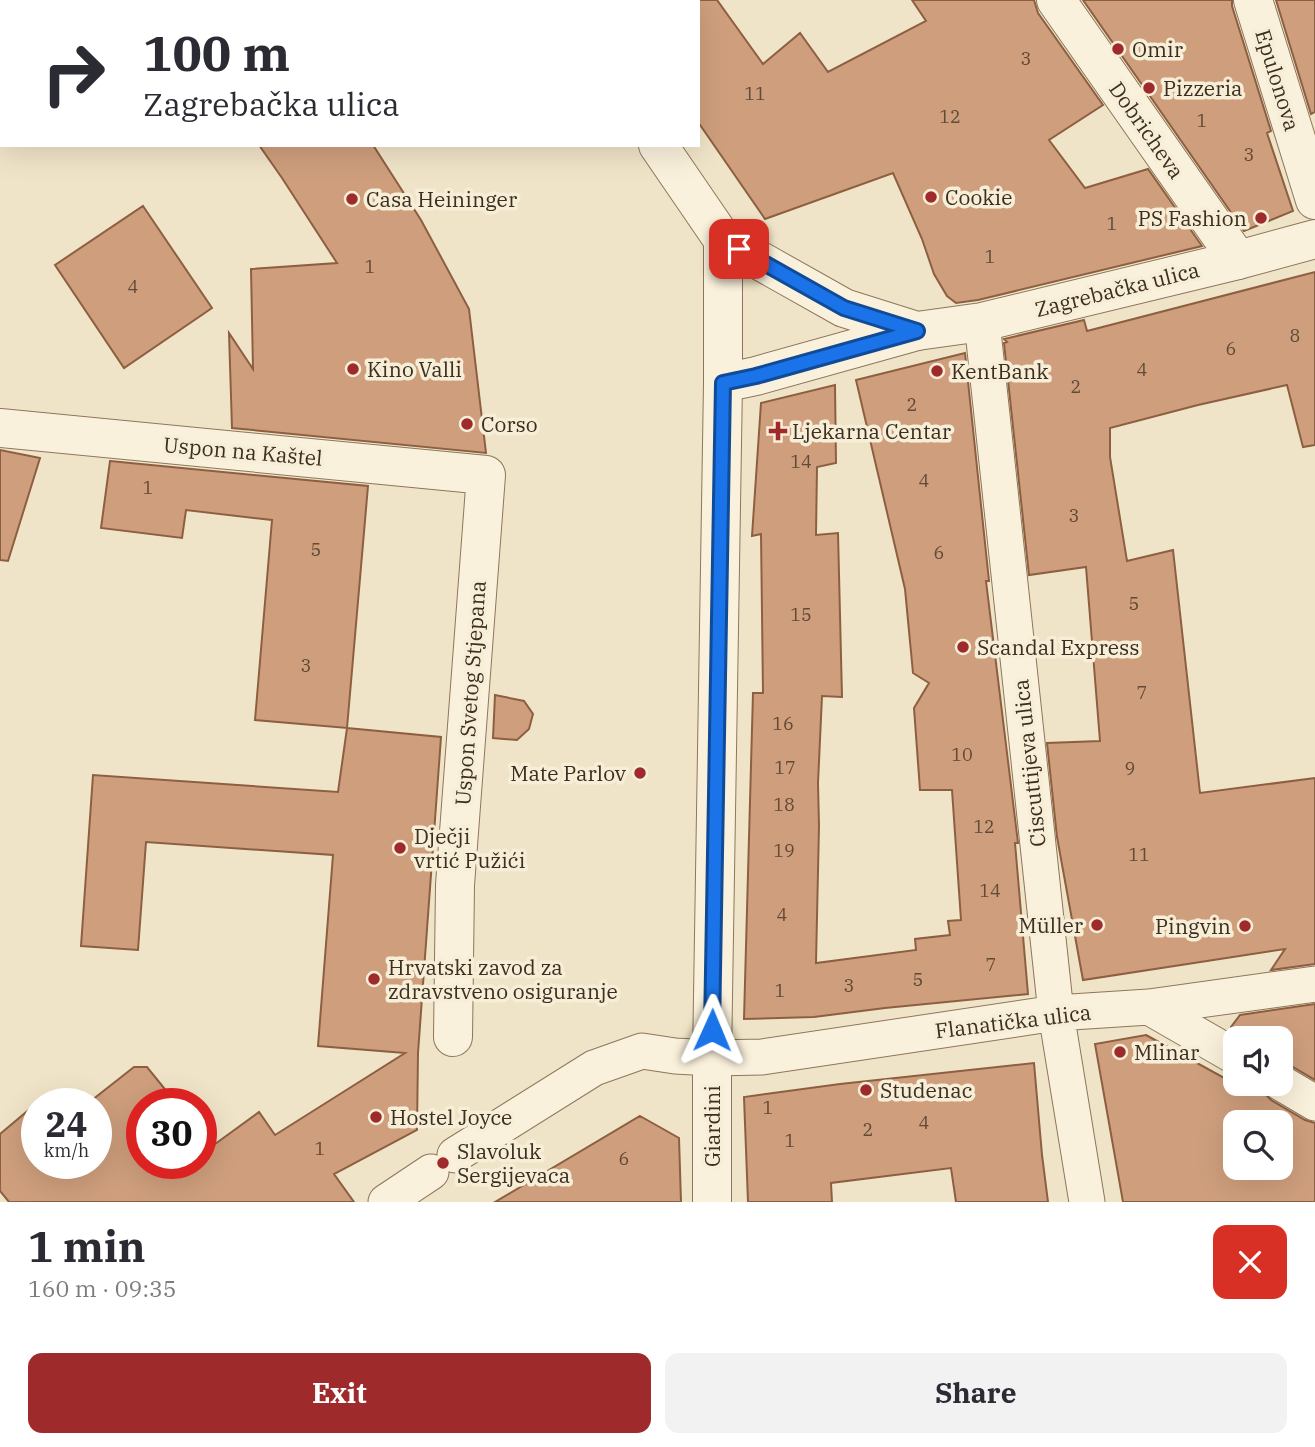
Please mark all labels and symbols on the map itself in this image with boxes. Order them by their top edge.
street label: Epulonova [1249,26,1307,134]
place label: Omir [1132,35,1184,63]
marker: Omir [1110,41,1126,57]
house number: 3 [1021,47,1031,70]
place label: Pizzeria [1163,74,1243,102]
street label: Dobricheva [1103,76,1191,184]
marker: Pizzeria [1141,80,1157,96]
house number: 11 [744,82,766,105]
house number: 12 [939,105,961,128]
house number: 1 [1197,109,1207,132]
house number: 3 [1244,143,1254,166]
place label: Cookie [945,183,1012,211]
place label: Casa Heininger [366,185,518,213]
marker: Cookie [923,189,939,205]
marker: Casa Heininger [344,191,360,207]
place label: PS Fashion [1138,204,1247,232]
marker: PS Fashion [1253,210,1269,226]
house number: 1 [1107,212,1117,235]
pin [709,219,769,279]
house number: 1 [985,245,995,268]
house number: 1 [365,255,375,278]
street label: Zagrebačka ulica [1032,255,1202,323]
house number: 4 [128,275,138,298]
house number: 8 [1290,324,1300,347]
house number: 6 [1226,337,1236,360]
place label: Kino Valli [367,355,462,383]
place label: KentBank [951,357,1049,385]
house number: 4 [1137,358,1147,381]
marker: Kino Valli [345,361,361,377]
marker: KentBank [929,363,945,379]
house number: 2 [1071,375,1081,398]
house number: 2 [907,393,917,416]
place label: Corso [481,410,538,438]
marker: Corso [459,416,475,432]
place label: Ljekarna Centar [792,417,952,445]
marker: Ljekarna Centar [770,423,786,439]
street label: Uspon na Kaštel [162,430,324,472]
house number: 14 [790,450,812,473]
house number: 4 [919,469,929,492]
house number: 1 [143,476,153,499]
house number: 3 [1069,504,1079,527]
house number: 5 [311,538,321,561]
house number: 6 [934,541,944,564]
street label: Uspon Svetog Stjepana [448,579,492,807]
house number: 5 [1129,592,1139,615]
house number: 15 [790,603,812,626]
place label: Scandal Express [977,633,1139,661]
marker: Scandal Express [955,639,971,655]
house number: 3 [301,654,311,677]
street label: Ciscuttijeva ulica [1006,678,1052,848]
house number: 7 [1137,681,1147,704]
house number: 16 [772,712,794,735]
house number: 10 [951,743,973,766]
house number: 17 [774,756,796,779]
house number: 9 [1125,757,1135,780]
place label: Mate Parlov [510,759,627,787]
marker: Mate Parlov [632,765,648,781]
house number: 18 [773,793,795,816]
house number: 12 [973,815,995,838]
place label: Dječji vrtić Pužići [414,822,525,874]
house number: 19 [773,839,795,862]
marker: Dječji vrtić Pužići [392,840,408,856]
house number: 11 [1128,843,1150,866]
house number: 14 [979,879,1001,902]
house number: 4 [777,903,787,926]
place label: Müller [1019,911,1084,939]
place label: Pingvin [1155,912,1231,940]
marker: Müller [1089,917,1105,933]
marker: Pingvin [1237,918,1253,934]
place label: Hrvatski zavod za zdravstveno osiguranje [388,953,618,1005]
house number: 7 [986,953,996,976]
house number: 5 [913,968,923,991]
marker: Hrvatski zavod za zdravstveno osiguranje [366,971,382,987]
house number: 3 [844,974,854,997]
house number: 1 [775,979,785,1002]
position arrow [675,993,749,1067]
street label: Flanatička ulica [933,998,1093,1044]
place label: Mlinar [1134,1038,1200,1066]
marker: Mlinar [1112,1044,1128,1060]
place label: Studenac [880,1076,973,1104]
marker: Studenac [858,1082,874,1098]
street label: Giardini [698,1085,726,1167]
speed limit sign: 30 [126,1088,217,1179]
house number: 1 [763,1096,773,1119]
place label: Hostel Joyce [390,1103,512,1131]
marker: Hostel Joyce [368,1109,384,1125]
house number: 4 [919,1111,929,1134]
house number: 2 [863,1118,873,1141]
house number: 1 [785,1129,795,1152]
house number: 1 [315,1137,325,1160]
place label: Slavoluk Sergijevaca [457,1137,570,1189]
house number: 6 [619,1147,629,1170]
marker: Slavoluk Sergijevaca [435,1155,451,1171]

